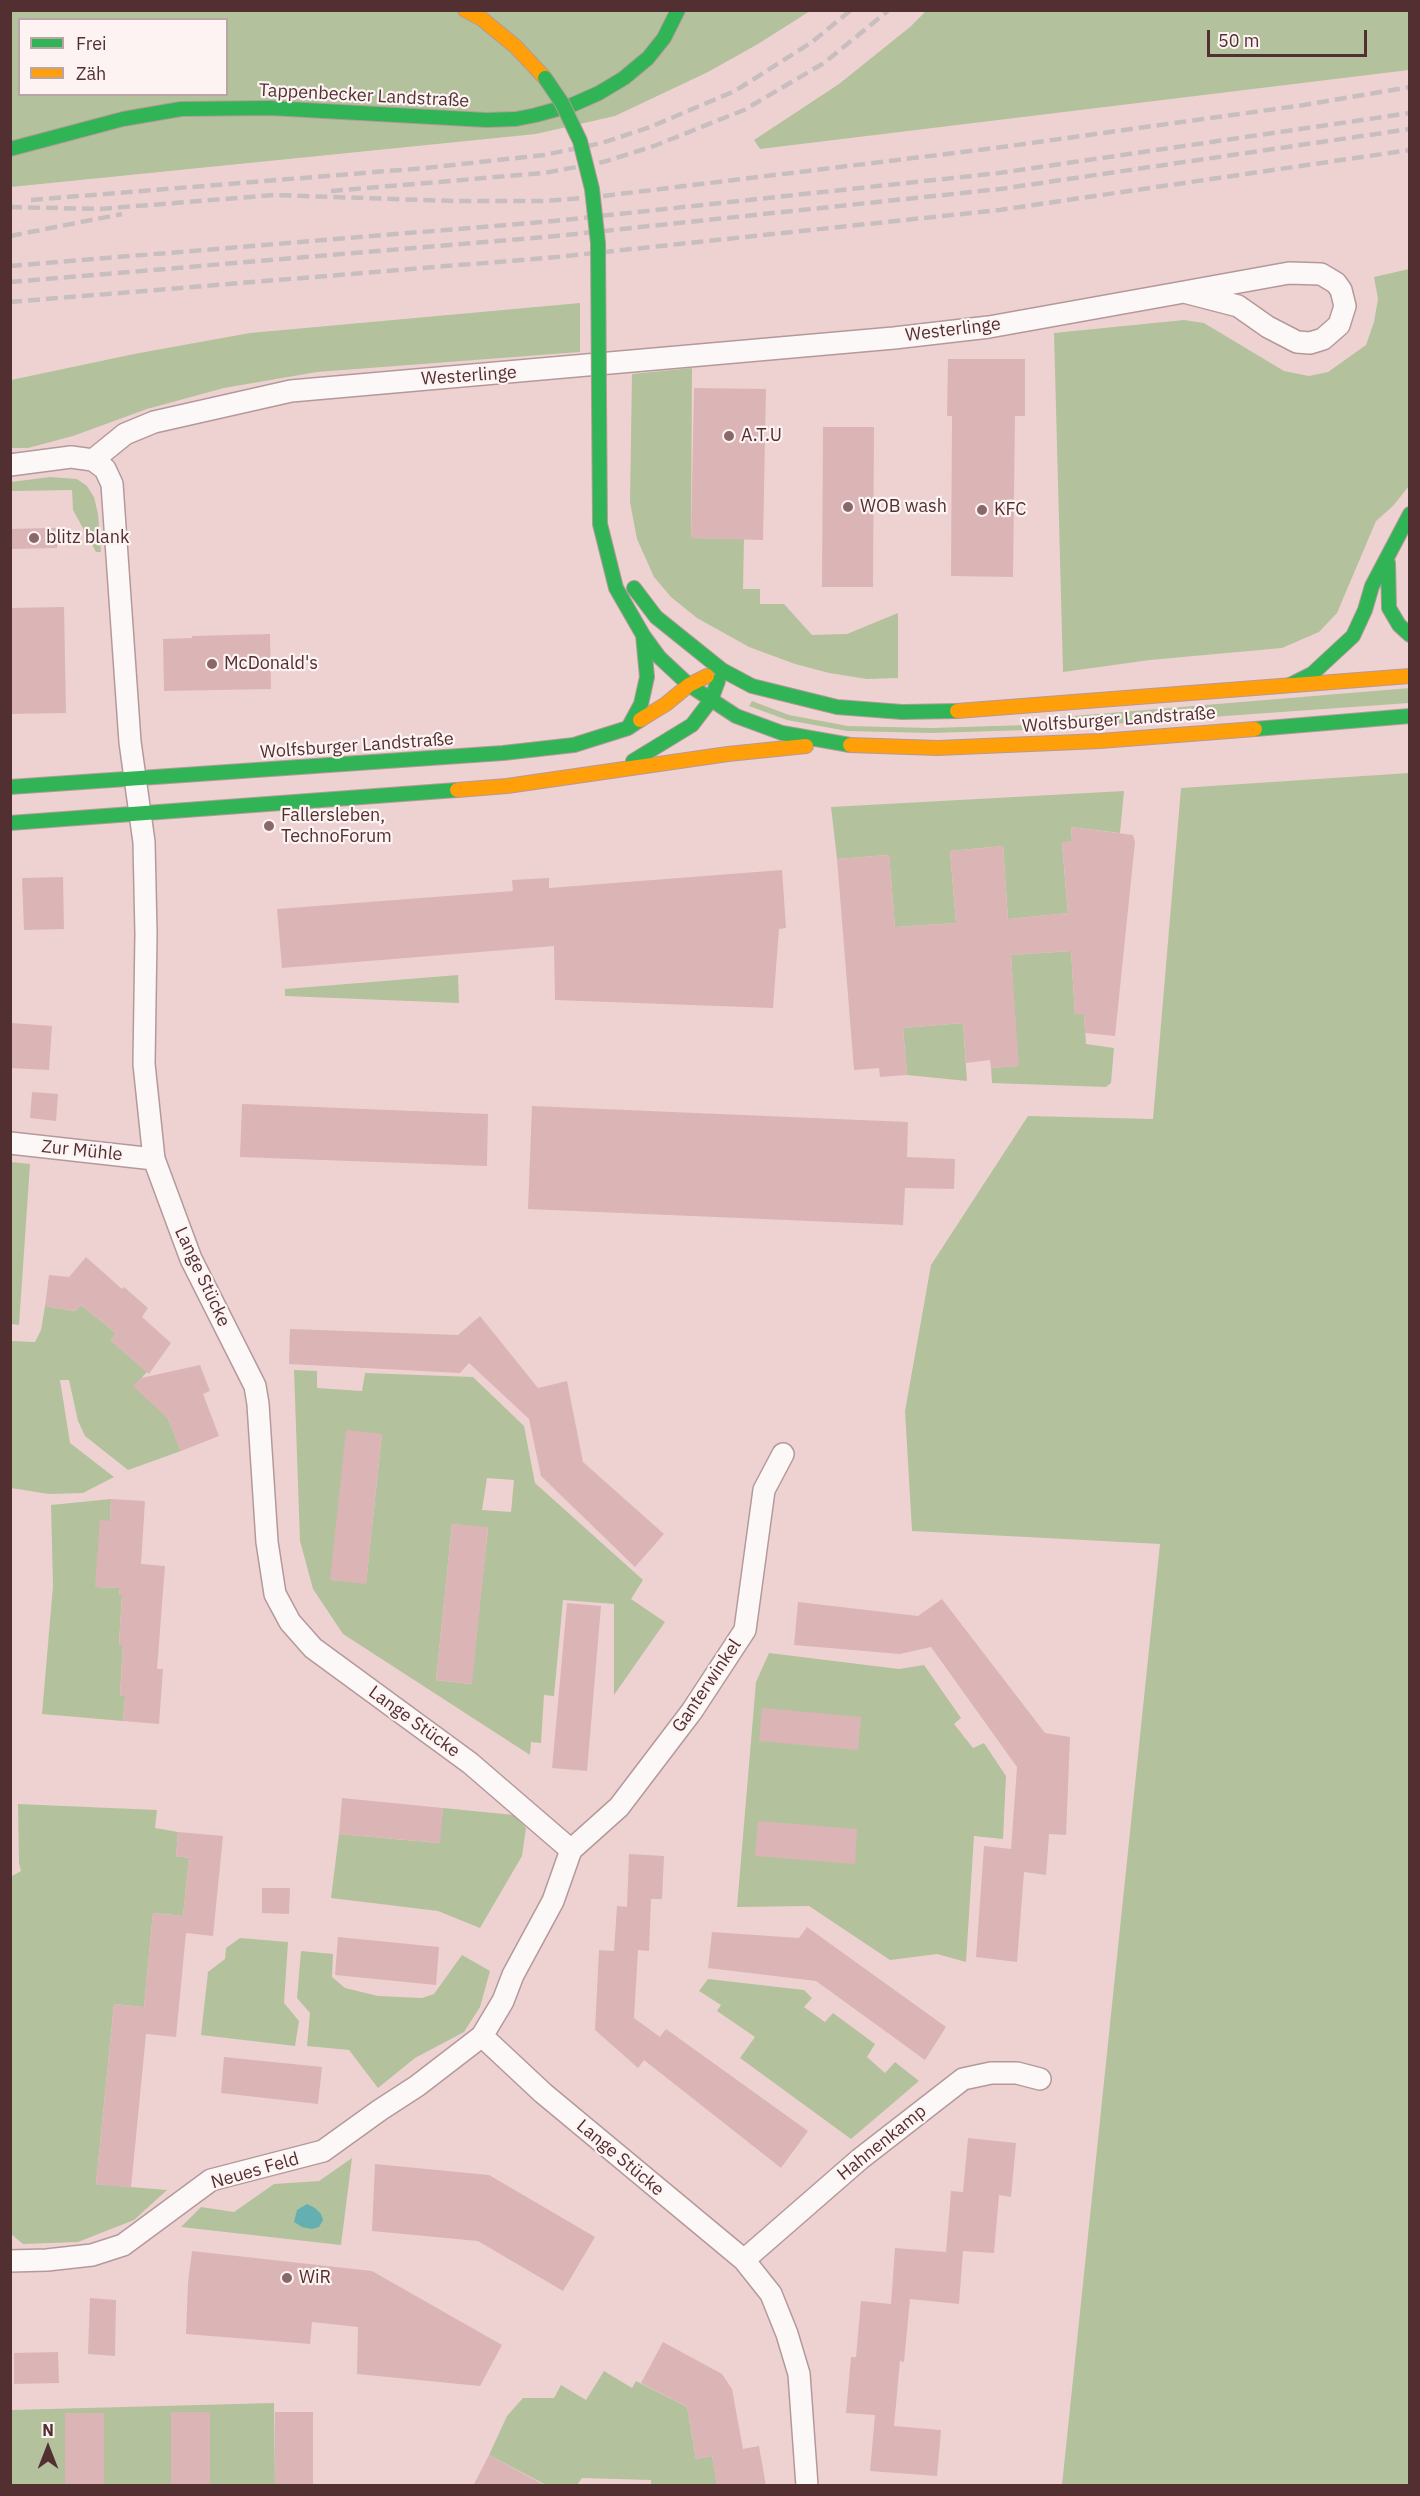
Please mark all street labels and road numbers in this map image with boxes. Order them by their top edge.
street label: Tappenbecker Landstraße [258,80,470,112]
street label: Westerlinge [904,313,1002,347]
street label: Westerlinge [420,362,518,390]
street label: Wolfsburger Landstraße [1021,702,1217,738]
street label: Wolfsburger Landstraße [259,728,455,764]
street label: Zur Mühle [40,1136,124,1166]
street label: Lange Stücke [170,1224,234,1330]
street label: Ganterwinkel [668,1635,746,1737]
street label: Lange Stücke [364,1682,464,1762]
street label: Hahnenkamp [833,2101,931,2185]
street label: Lange Stücke [572,2115,668,2201]
street label: Neues Feld [208,2148,302,2194]

